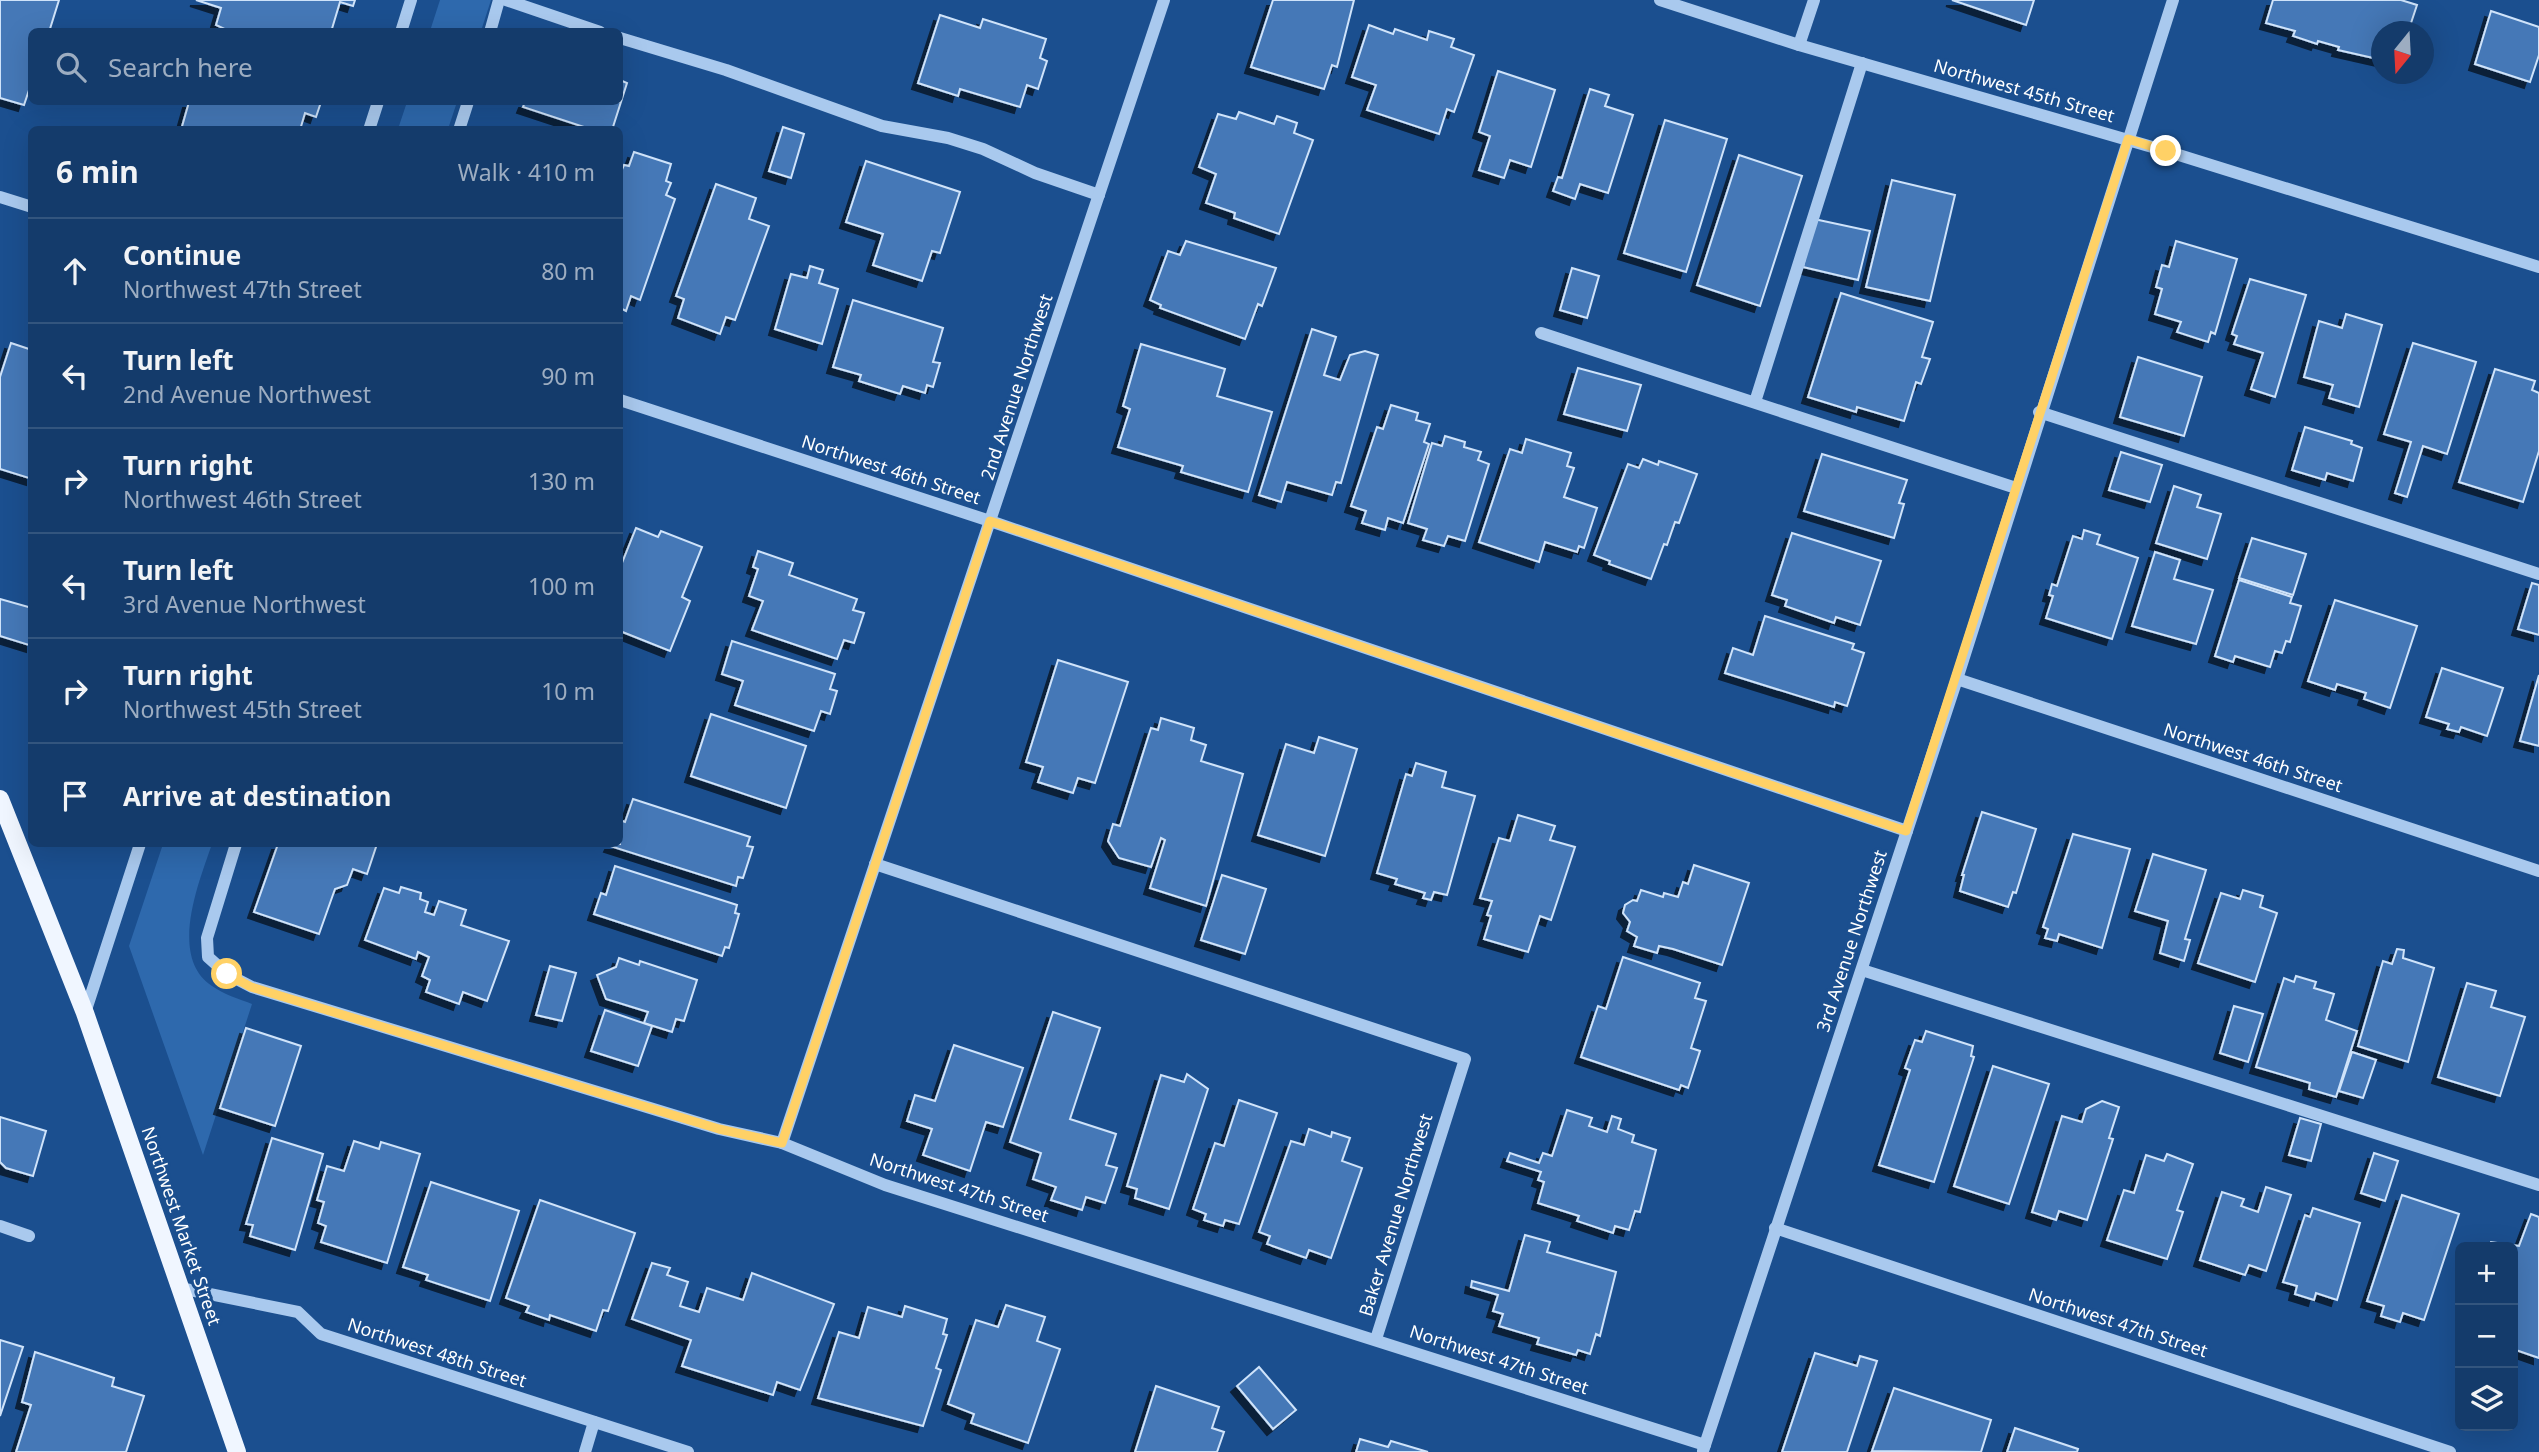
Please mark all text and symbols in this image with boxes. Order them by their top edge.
north arrow [2371,21,2434,84]
search box [28,28,623,105]
icon: search [52,48,90,86]
text: Search here [108,49,253,85]
street label: Northwest 45th Street [1931,53,2118,127]
route end [2150,135,2181,166]
text: 6 min [56,151,139,192]
text: Walk · 410 m [458,156,595,188]
text: Continue [123,237,241,273]
icon: ahead [56,252,94,290]
text: 80 m [541,255,595,287]
text: Northwest 47th Street [123,273,362,305]
street label: 2nd Avenue Northwest [975,290,1058,483]
text: Turn left [123,342,234,378]
icon: left [56,357,94,395]
text: 90 m [541,360,595,392]
text: 2nd Avenue Northwest [123,378,371,410]
street label: Northwest 46th Street [799,429,984,509]
text: Turn right [123,447,253,483]
icon: right [56,462,94,500]
text: 130 m [528,465,595,497]
text: Northwest 46th Street [123,483,362,515]
text: Turn left [123,552,234,588]
icon: left [56,567,94,605]
text: 100 m [528,570,595,602]
text: 3rd Avenue Northwest [123,588,366,620]
text: Turn right [123,657,253,693]
icon: right [56,672,94,710]
text: 10 m [541,675,595,707]
text: Northwest 45th Street [123,693,362,725]
street label: Northwest 46th Street [2161,717,2346,797]
icon: arrive [56,777,94,815]
text: Arrive at destination [123,778,392,814]
street label: 3rd Avenue Northwest [1810,846,1892,1035]
route start [211,958,242,989]
street label: Baker Avenue Northwest [1353,1110,1437,1319]
street label: Northwest Market Street [137,1123,227,1329]
street label: Northwest 47th Street [867,1147,1052,1227]
map controls [2455,1242,2518,1431]
button: + [2455,1242,2518,1305]
street label: Northwest 47th Street [2026,1282,2211,1362]
button: − [2455,1305,2518,1368]
street label: Northwest 48th Street [345,1312,530,1392]
street label: Northwest 47th Street [1407,1319,1592,1399]
button: layers [2455,1368,2518,1431]

